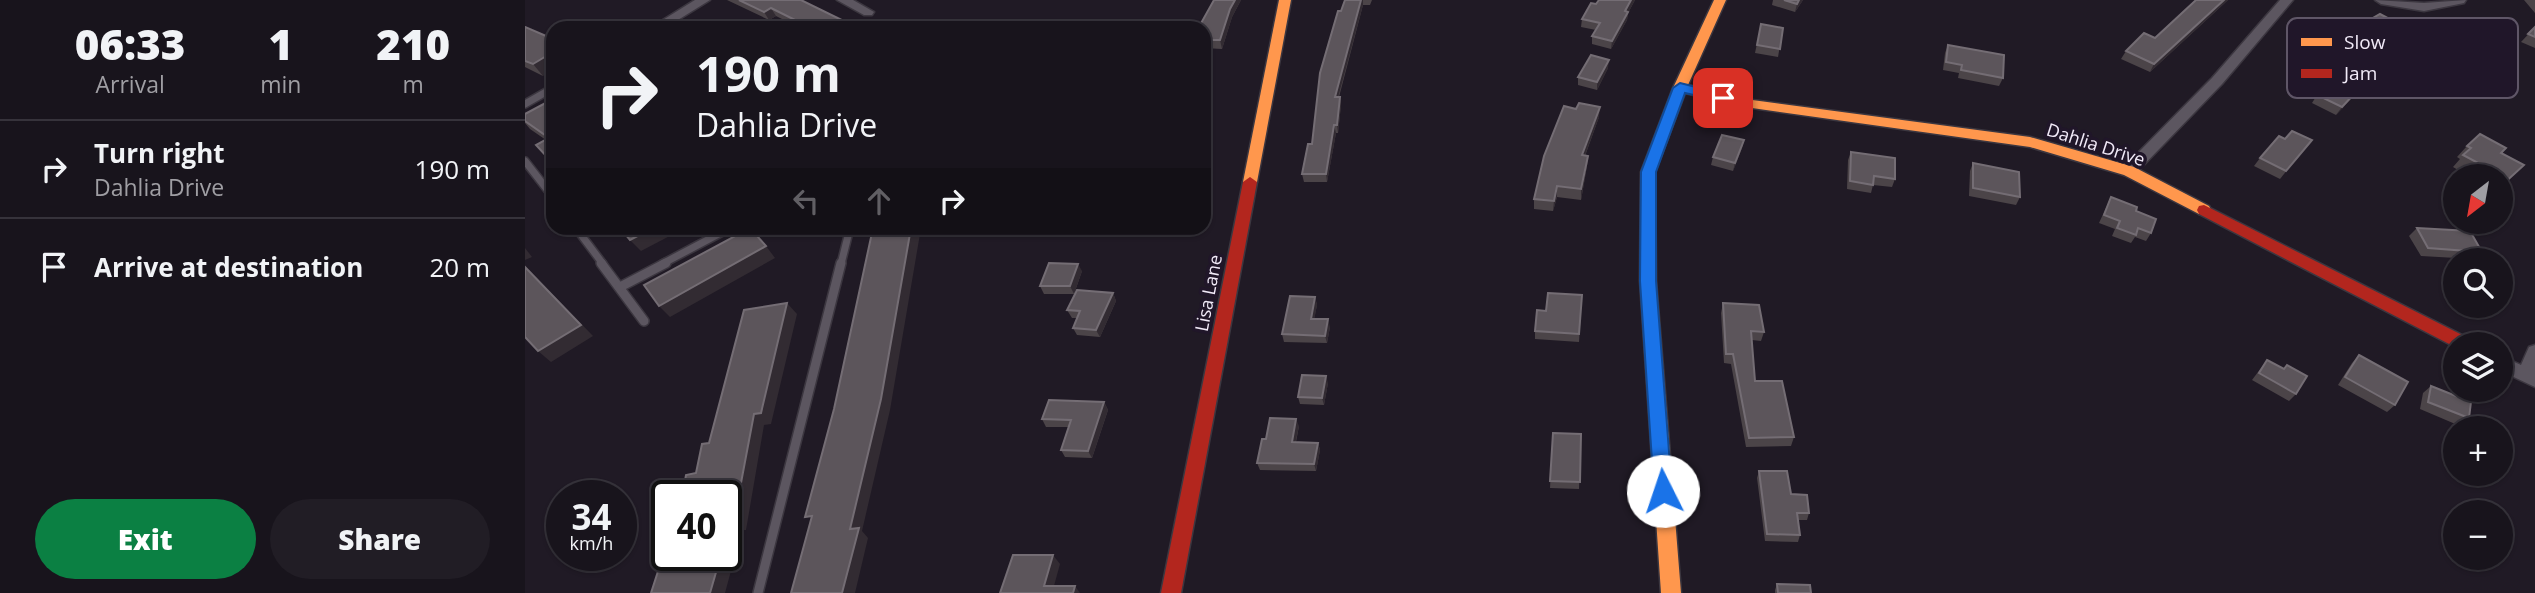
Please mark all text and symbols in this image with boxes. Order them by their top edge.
text: 06:33 [75,15,185,72]
text: 1 [269,15,293,72]
text: 210 [376,15,450,72]
legend [2287,18,2518,98]
text: Slow [2344,29,2386,55]
text: 190 m [696,40,841,106]
icon: right [581,49,672,140]
text: Jam [2342,60,2377,86]
text: Arrival [96,68,165,100]
text: min [260,68,301,100]
text: m [403,68,424,100]
pin [1693,68,1753,128]
icon: arrive [1704,79,1742,117]
text: Dahlia Drive [696,103,877,146]
street label: Dahlia Drive [2044,117,2148,171]
text: Turn right [94,135,225,171]
icon: right [35,150,73,188]
text: 190 m [415,151,490,187]
north arrow [2443,164,2513,234]
map controls [2443,164,2513,570]
text: Dahlia Drive [94,171,224,203]
icon: left [787,182,825,220]
icon: ahead [860,182,898,220]
icon: right [933,182,971,220]
icon: arrive [35,248,73,286]
button: search [2443,248,2513,318]
text: Arrive at destination [94,249,363,285]
text: 20 m [429,249,490,285]
street label: Lisa Lane [1189,253,1227,333]
button: layers [2443,332,2513,402]
button: + [2443,416,2513,486]
position arrow [1626,454,1700,528]
speed limit sign: 40 [651,480,742,571]
text: 34 [571,493,612,540]
button: Exit [35,499,256,579]
button: Share [270,499,490,579]
button: − [2443,500,2513,570]
text: km/h [570,531,613,555]

